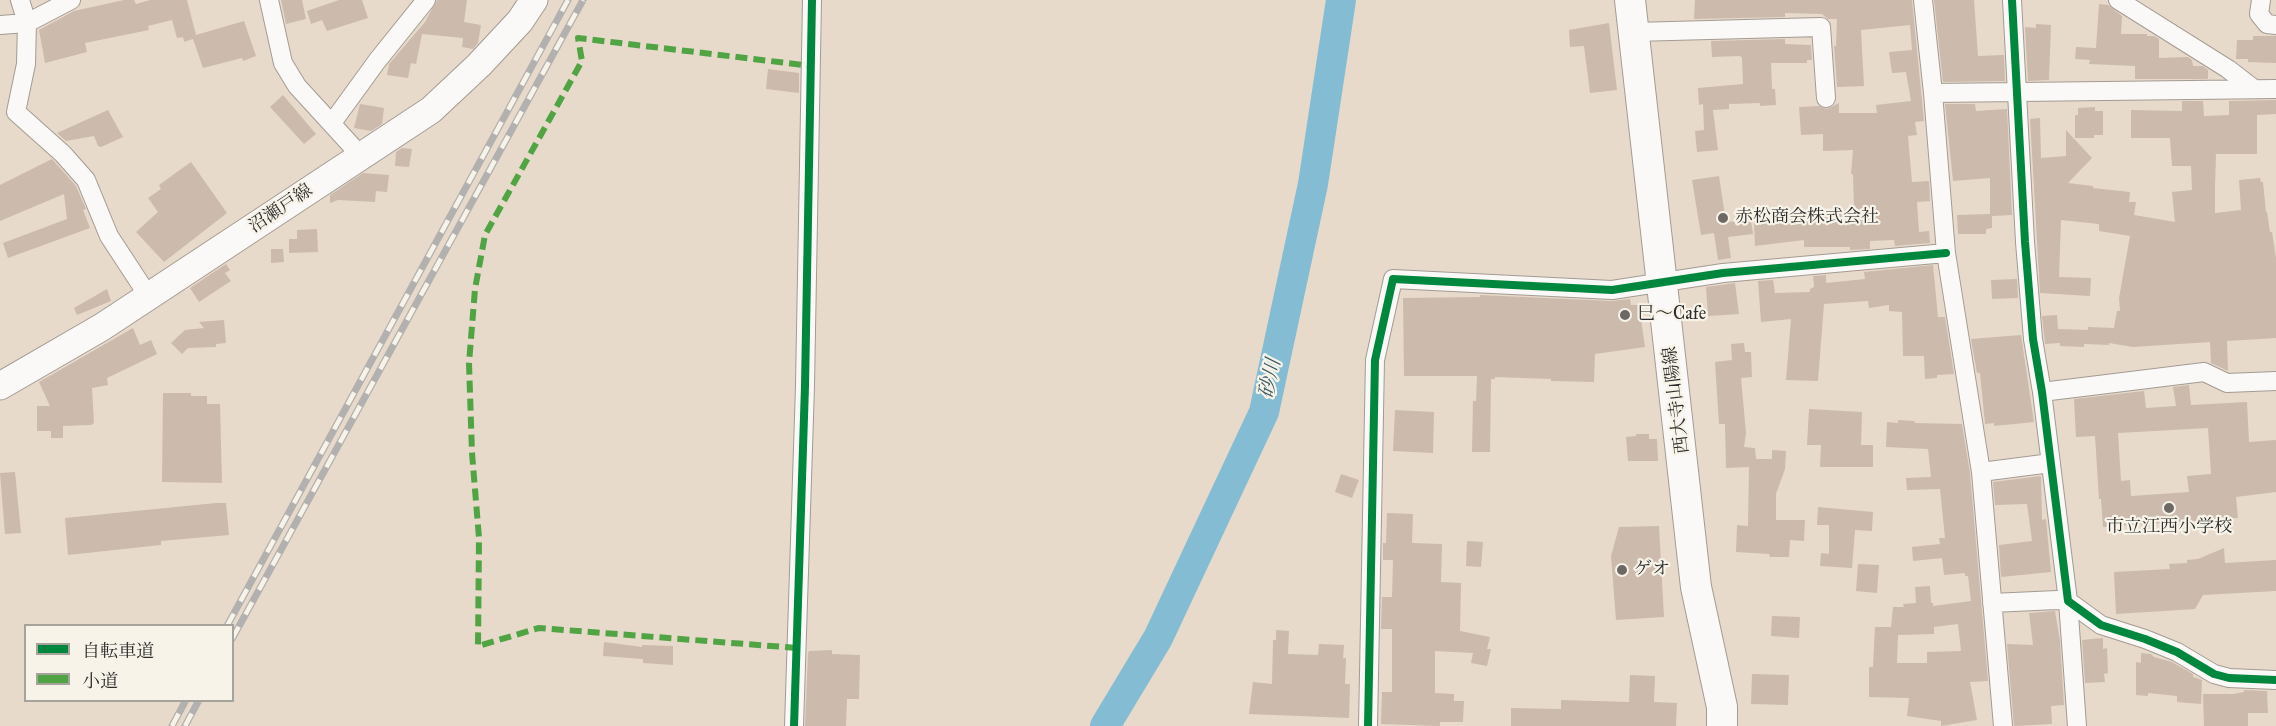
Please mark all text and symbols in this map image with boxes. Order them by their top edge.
street label: 沼瀬戸線 [245,180,317,238]
place label: 赤松商会株式会社 [1735,207,1879,229]
marker: 赤松商会株式会社 [1716,211,1730,225]
place label: 巳～Cafe [1637,304,1706,326]
marker: 巳～Cafe [1618,308,1632,322]
street label: 西大寺山陽線 [1660,345,1694,455]
water label: 砂川 [1255,357,1287,401]
marker: 市立江西小学校 [2162,501,2176,515]
place label: 市立江西小学校 [2106,517,2232,539]
place label: ゲオ [1634,559,1670,581]
marker: ゲオ [1615,563,1629,577]
legend [24,624,234,702]
text: 自転車道 [82,640,154,662]
text: 小道 [82,670,118,692]

